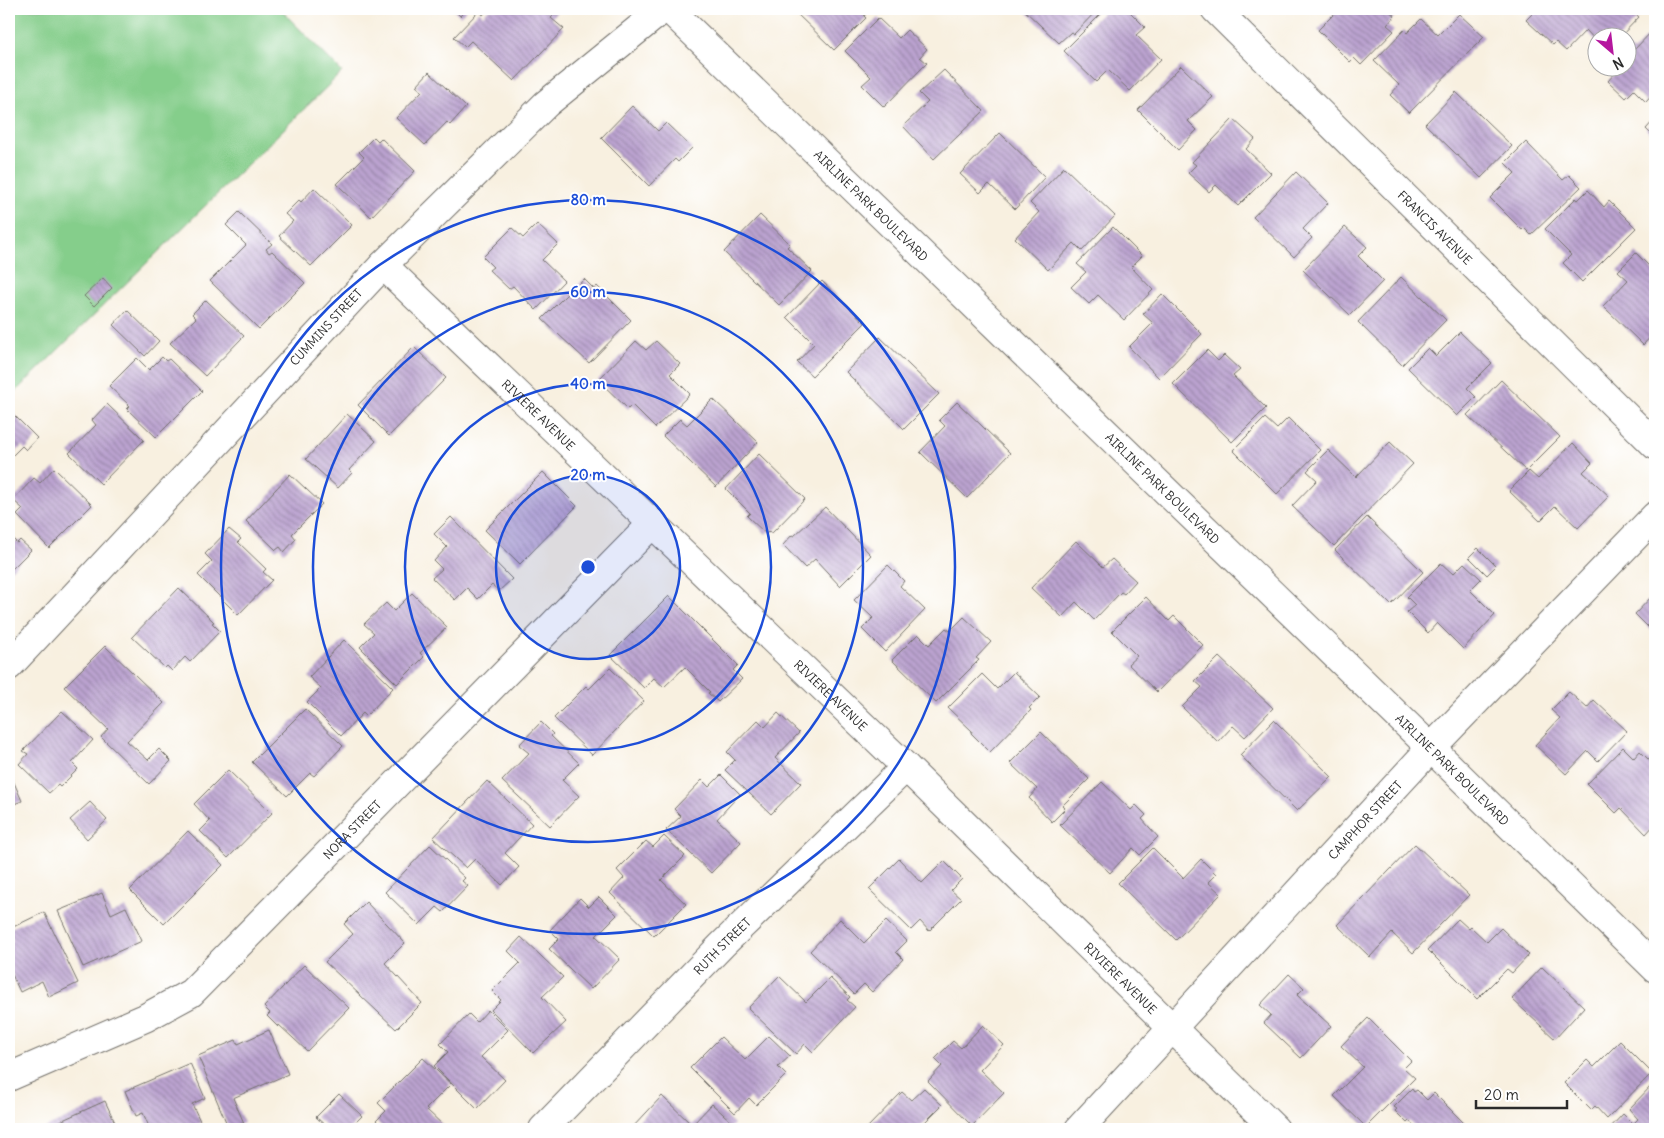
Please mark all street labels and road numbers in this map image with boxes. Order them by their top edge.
street label: AIRLINE PARK BOULEVARD [811,147,932,264]
street label: FRANCIS AVENUE [1395,187,1476,267]
street label: CUMMINS STREET [286,285,365,368]
street label: RIVIERE AVENUE [499,376,579,453]
street label: AIRLINE PARK BOULEVARD [1103,429,1223,547]
street label: RIVIERE AVENUE [791,656,871,734]
street label: AIRLINE PARK BOULEVARD [1393,711,1513,828]
street label: CAMPHOR STREET [1325,777,1405,862]
street label: NORA STREET [320,797,384,862]
street label: RUTH STREET [690,914,753,977]
street label: RIVIERE AVENUE [1081,939,1160,1017]

